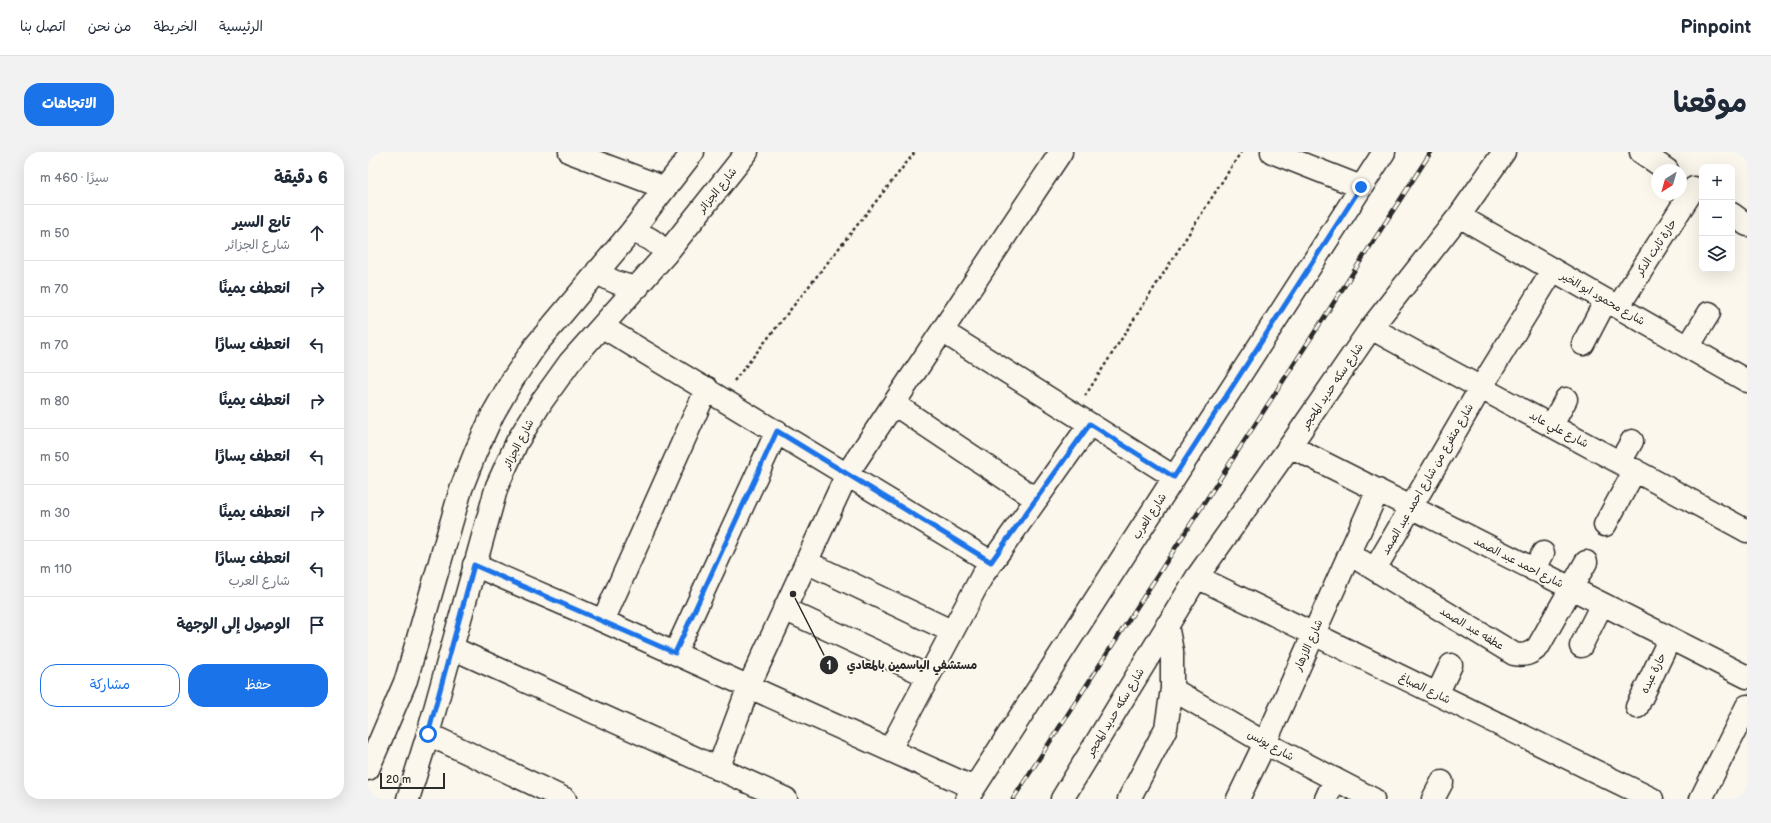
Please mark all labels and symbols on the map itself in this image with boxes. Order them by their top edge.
north arrow [1651,164,1687,200]
street label: شارع الجزائر [695,165,741,218]
route end [1352,178,1370,196]
street label: حارة ثابت الدكر [1633,217,1680,279]
street label: شارع محمود ابو الخير [1556,269,1647,330]
street label: شارع سكه حديد المحجر [1298,341,1368,434]
street label: شارع متفرع من شارع احمد عبد الصمد [1379,401,1478,558]
street label: شارع علي عابد [1525,409,1590,454]
street label: شارع الجزائر [500,417,538,473]
street label: شارع العرب [1130,491,1171,543]
street label: شارع احمد عبد الصمد [1471,534,1566,592]
street label: عطفه عبد الصمد [1437,604,1506,654]
street label: شارع الازهار [1291,617,1327,675]
street label: حارة عبده [1638,651,1670,696]
callout: مستشفي الياسمين بالمعادي [819,653,985,677]
text: 1 [826,658,832,673]
text: مستشفي الياسمين بالمعادي [847,658,977,676]
street label: شارع سكه حديد المحجر [1083,666,1149,761]
street label: شارع الصباغ [1396,671,1452,708]
route start [419,725,437,743]
street label: شارع يونس [1244,727,1296,765]
scale bar [380,771,445,790]

